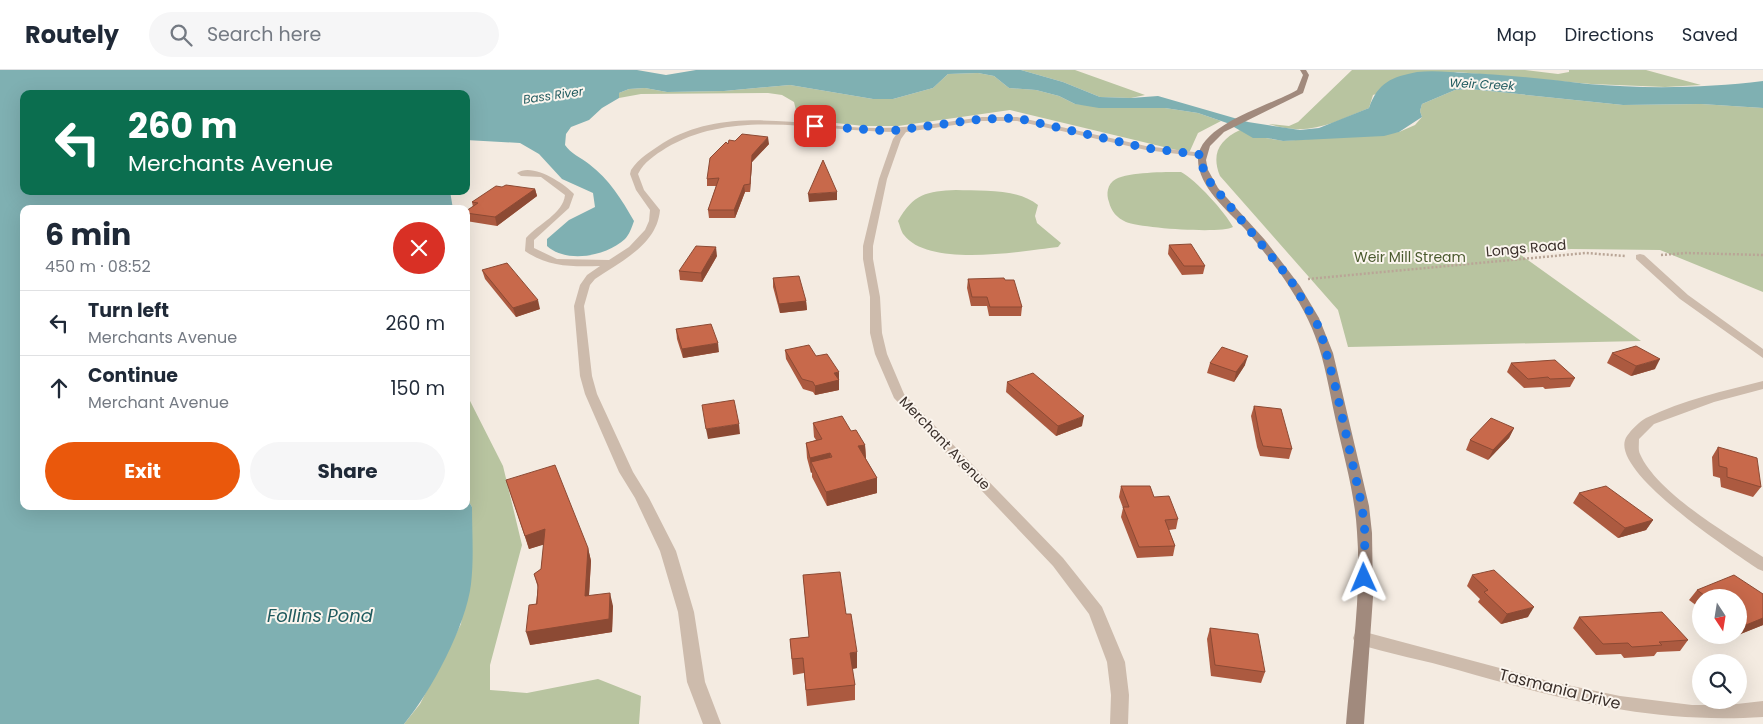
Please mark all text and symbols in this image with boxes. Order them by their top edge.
search box [149,12,499,57]
text: Routely [25,18,119,51]
icon: search [167,21,195,49]
text: Search here [207,21,321,48]
text: Map [1497,22,1536,47]
text: Directions [1564,22,1654,47]
text: Saved [1682,22,1738,47]
water label: Weir Creek [1449,74,1516,94]
water label: Bass River [522,82,585,108]
text: 260 m [128,101,238,150]
pin [794,105,836,147]
icon: left [45,110,110,175]
icon: arrive [801,112,829,140]
text: Merchants Avenue [128,148,333,179]
text: 6 min [45,213,131,256]
button: close [393,222,445,274]
street label: Longs Road [1485,235,1567,261]
park label: Weir Mill Stream [1354,247,1466,267]
text: 450 m · 08:52 [45,255,151,278]
text: Turn left [88,297,169,324]
icon: left [45,309,73,337]
text: 260 m [385,310,445,337]
text: Merchants Avenue [88,326,237,349]
text: Continue [88,362,178,389]
icon: ahead [45,374,73,402]
text: 150 m [390,375,445,402]
text: Merchant Avenue [88,391,229,414]
street label: Merchant Avenue [895,392,995,495]
button: Exit [45,442,240,500]
button: Share [250,442,445,500]
position arrow [1337,551,1389,603]
north arrow [1692,589,1748,644]
map controls [1692,589,1747,709]
water label: Follins Pond [267,603,374,628]
button: search [1692,654,1747,709]
street label: Tasmania Drive [1497,663,1623,715]

